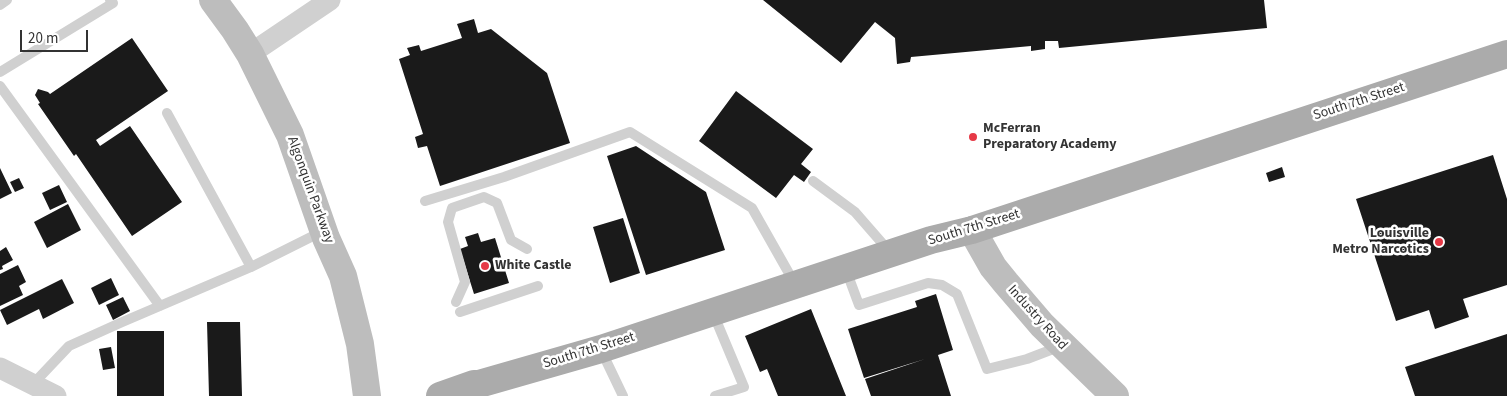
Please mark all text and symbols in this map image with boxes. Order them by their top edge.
scale bar [22,20,90,52]
text: 20 m [28,28,58,49]
street label: South 7th Street [1311,79,1407,125]
place label: McFerran Preparatory Academy [983,121,1117,154]
marker: McFerran Preparatory Academy [967,131,979,143]
street label: Algonquin Parkway [283,134,337,246]
street label: South 7th Street [926,206,1022,250]
place label: Louisville Metro Narcotics [1332,226,1429,258]
marker: Louisville Metro Narcotics [1433,236,1445,248]
place label: White Castle [495,258,571,274]
marker: White Castle [479,260,491,272]
street label: Industry Road [1003,282,1071,354]
street label: South 7th Street [541,329,637,373]

